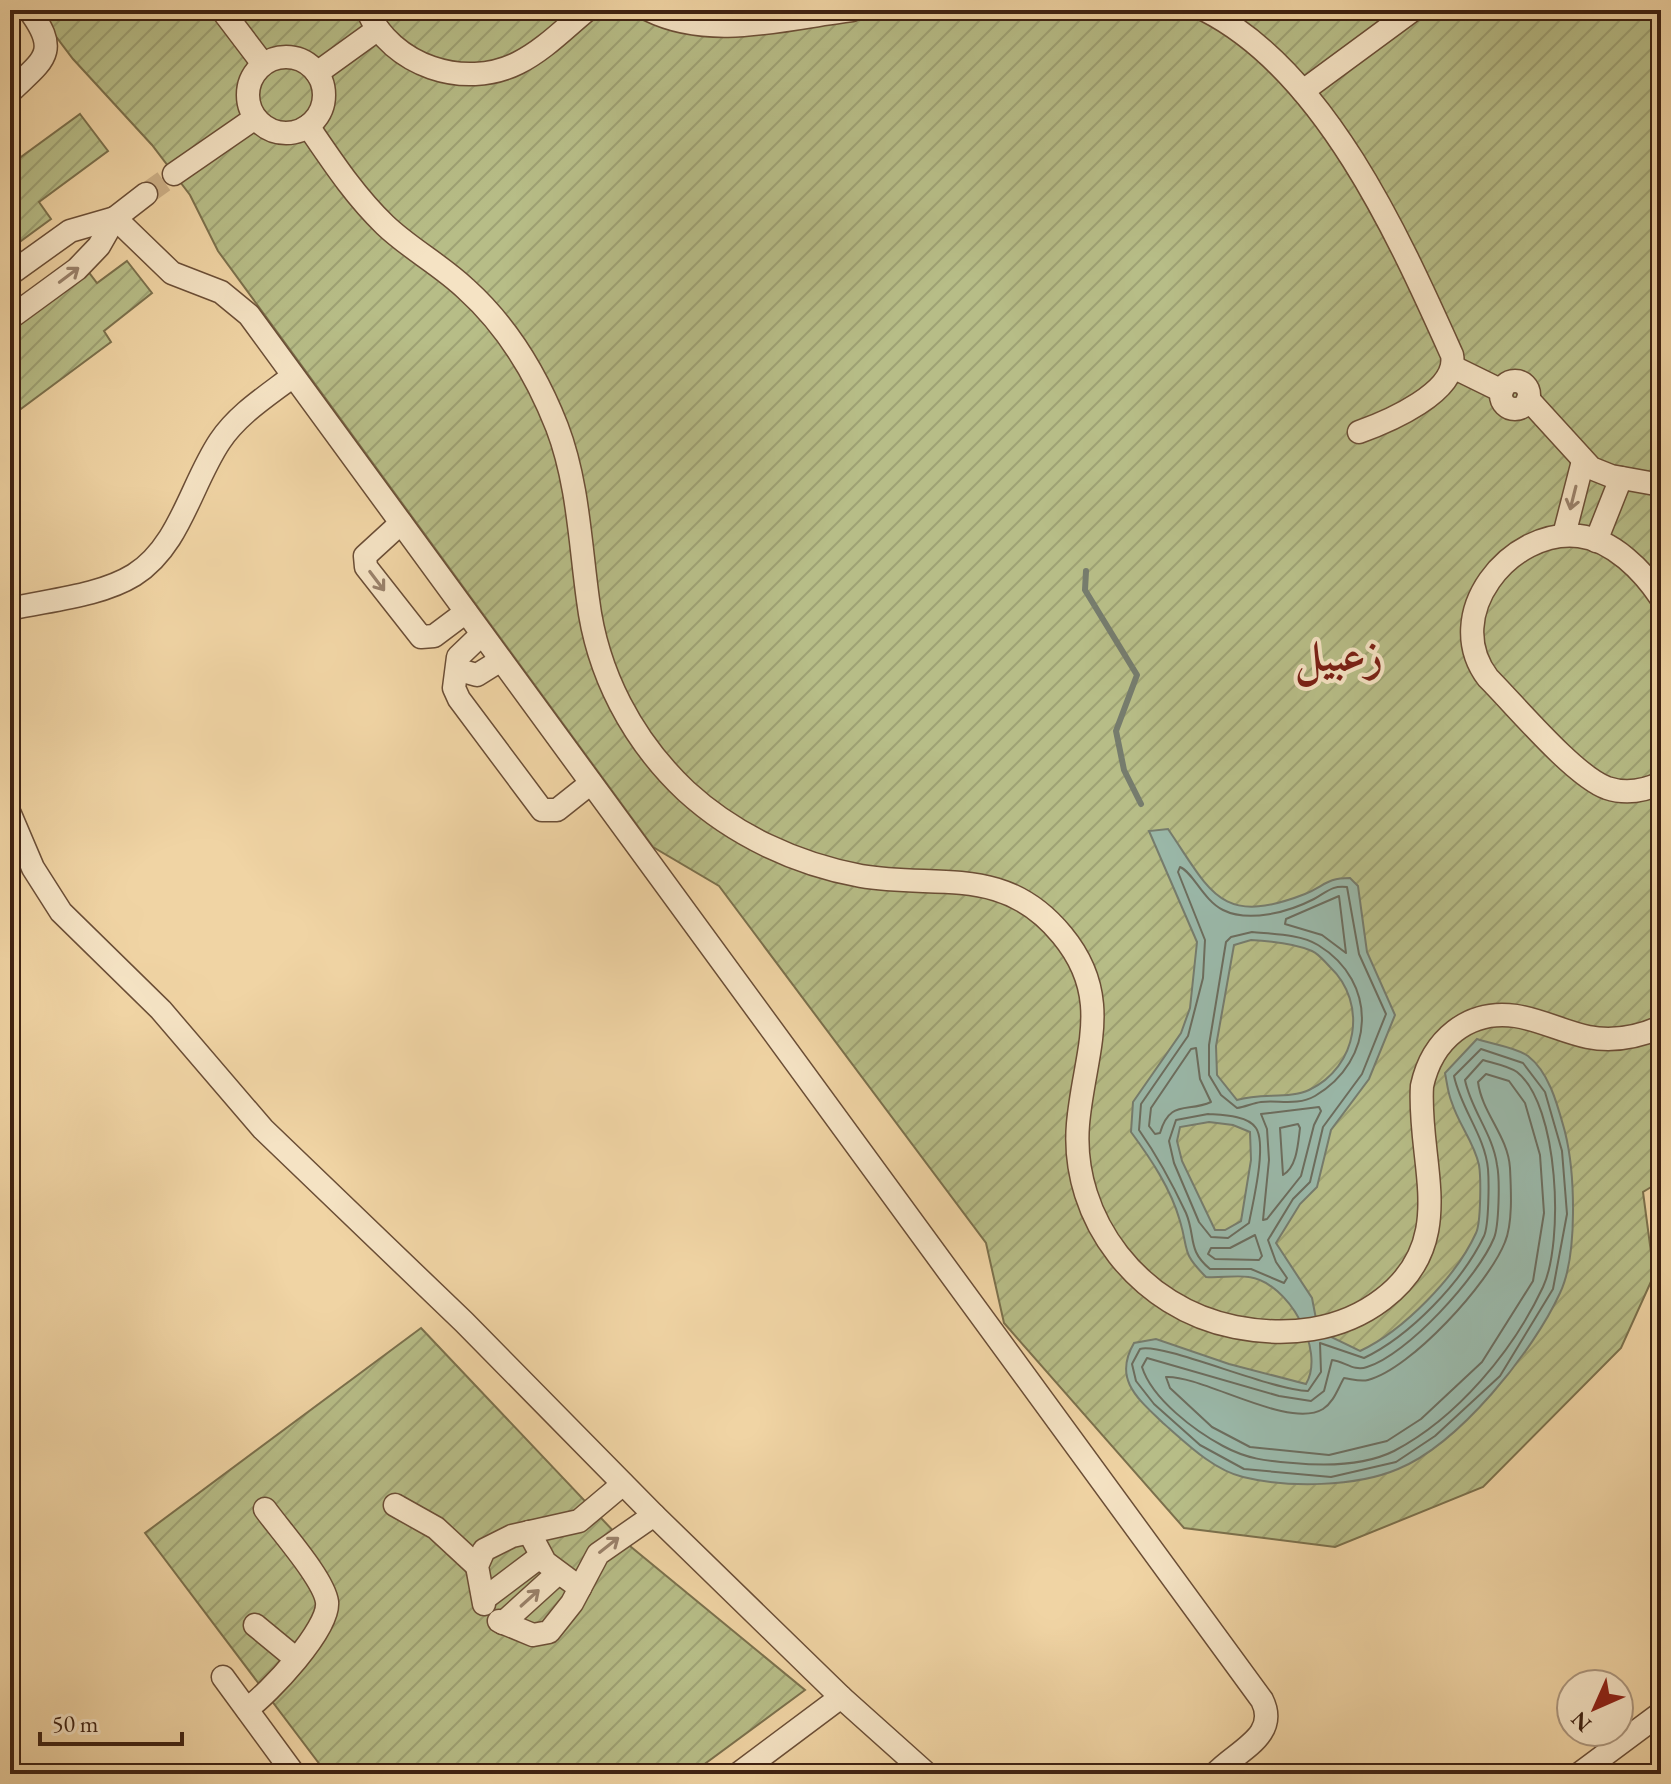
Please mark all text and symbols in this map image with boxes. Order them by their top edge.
one-way arrow [58,266,79,283]
one-way arrow [1565,485,1580,511]
one-way arrow [368,570,385,592]
district label: زعبيل [1295,626,1383,687]
one-way arrow [598,1536,619,1553]
one-way arrow [520,1589,540,1608]
north arrow [1555,1668,1635,1748]
scale bar [40,1696,182,1746]
text: N [1565,1705,1598,1738]
text: 50 m [52,1708,99,1739]

